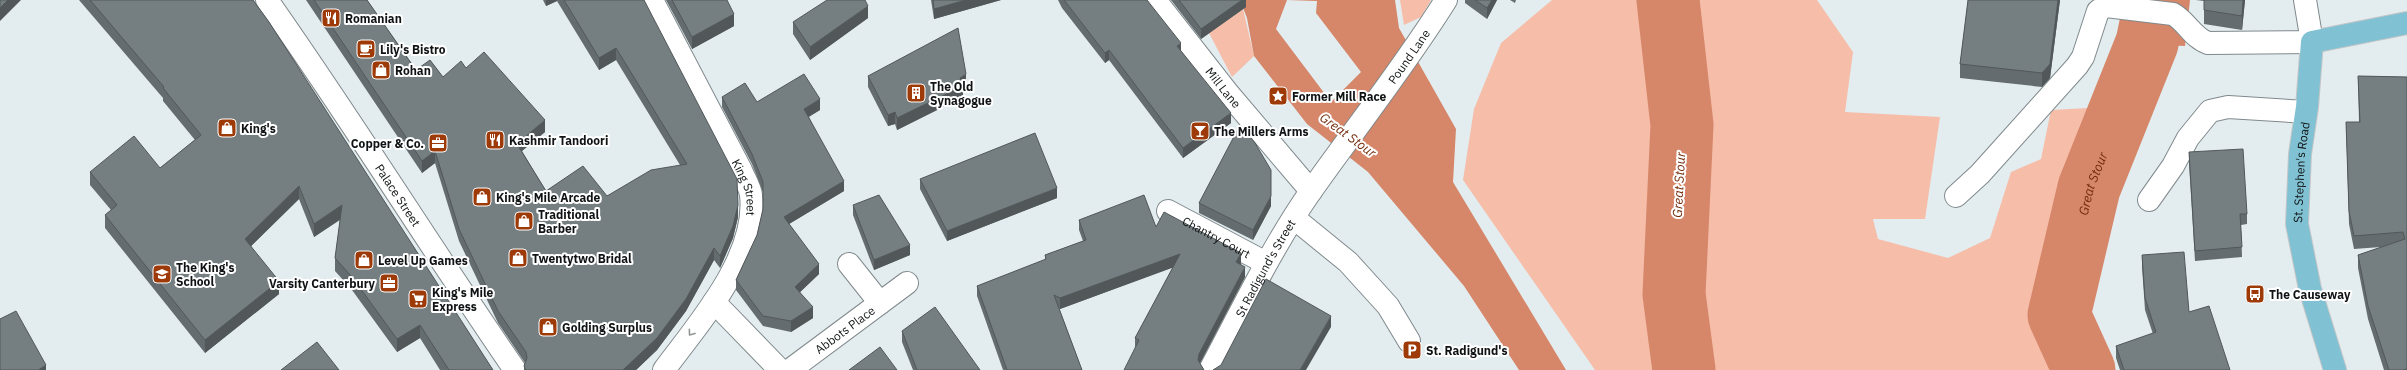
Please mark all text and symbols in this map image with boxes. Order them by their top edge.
restaurant icon: Romanian [320,7,342,29]
place label: Romanian [345,11,402,26]
street label: Pound Lane [1384,26,1433,86]
cafe icon: Lily's Bistro [355,38,377,60]
place label: Lily's Bistro [380,42,446,57]
shop icon: Rohan [370,59,392,81]
place label: Rohan [395,63,431,78]
street label: Mill Lane [1203,64,1245,111]
place label: The Old Synagogue [930,79,992,108]
building icon: The Old Synagogue [905,82,927,104]
place icon: Former Mill Race [1267,85,1289,107]
place label: Former Mill Race [1292,89,1387,104]
water label: Great Stour [1317,109,1381,162]
shop icon: King's [216,117,238,139]
bar icon: The Millers Arms [1189,120,1211,142]
place label: King's [241,121,276,136]
street label: St. Stephen's Road [2290,121,2312,223]
place label: The Millers Arms [1214,124,1309,139]
restaurant icon: Kashmir Tandoori [484,129,506,151]
office icon: Copper & Co. [427,132,449,154]
place label: Kashmir Tandoori [509,133,608,148]
place label: Copper & Co. [351,136,424,151]
water label: Great Stour [2074,148,2111,217]
water label: Great Stour [1669,151,1689,218]
street label: King Street [729,156,759,217]
street label: Palace Street [372,161,424,229]
shop icon: King's Mile Arcade [471,186,493,208]
place label: King's Mile Arcade [496,190,601,205]
place label: Traditional Barber [538,207,599,236]
shop icon: Traditional Barber [513,210,535,232]
street label: Chantry Court [1180,213,1253,261]
street label: St Radigund's Street [1232,216,1298,319]
shop icon: Twentytwo Bridal [507,247,529,269]
shop icon: Level Up Games [353,249,375,271]
place label: Twentytwo Bridal [532,251,632,266]
place label: Level Up Games [378,253,468,268]
place label: The King's School [176,260,235,289]
school or university icon: The King's School [151,263,173,285]
office icon: Varsity Canterbury [378,272,400,294]
place label: Varsity Canterbury [269,276,376,291]
bus stop icon: The Causeway [2244,283,2266,305]
place label: King's Mile Express [432,285,494,314]
place label: The Causeway [2269,287,2351,302]
supermarket icon: King's Mile Express [407,288,429,310]
street label: Abbots Place [812,302,878,357]
shop icon: Golding Surplus [537,316,559,338]
place label: Golding Surplus [562,320,652,335]
one-way arrow [689,329,696,336]
parking icon: St. Radigund's [1401,339,1423,361]
place label: St. Radigund's [1426,343,1508,358]

